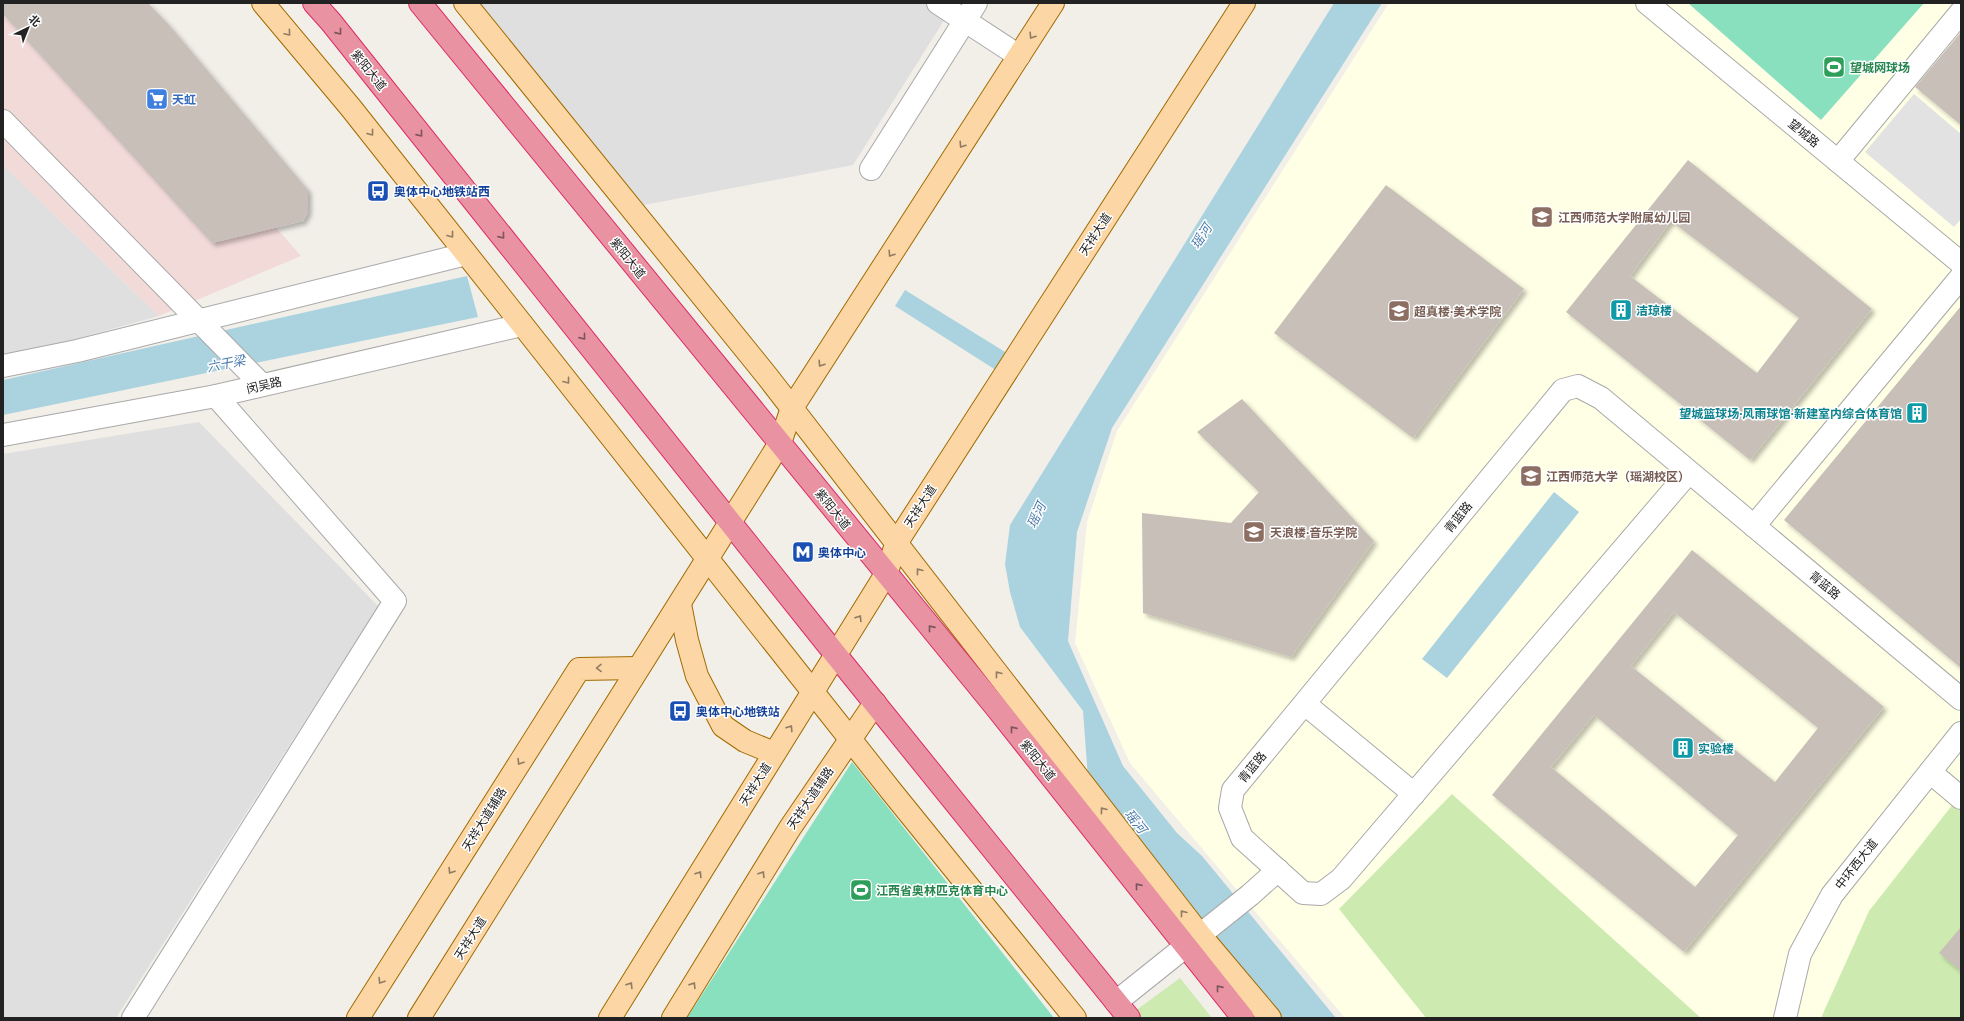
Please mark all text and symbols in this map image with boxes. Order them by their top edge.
north arrow [8,8,48,48]
text: 北 [26,11,44,30]
one-way arrow [284,28,291,36]
one-way arrow [335,28,342,35]
one-way arrow [1030,32,1037,39]
street label: 紫阳大道 [347,46,391,94]
sports icon: 望城网球场 [1821,54,1847,80]
place label: 望城网球场 [1850,59,1910,76]
supermarket icon: 天虹 [144,86,170,112]
place label: 天虹 [172,91,196,108]
street label: 望城路 [1785,115,1823,151]
one-way arrow [366,129,373,136]
one-way arrow [416,129,423,136]
one-way arrow [959,141,967,148]
bus stop icon: 奥体中心地铁站西 [365,178,391,204]
place label: 奥体中心地铁站西 [394,183,490,200]
school or university icon: 江西师范大学附属幼儿园 [1529,204,1555,230]
street label: 天祥大道 [1075,209,1115,259]
place label: 江西师范大学附属幼儿园 [1558,209,1690,226]
water label: 瑶河 [1186,218,1217,252]
one-way arrow [447,231,454,238]
one-way arrow [497,231,504,238]
street label: 紫阳大道 [606,234,650,282]
one-way arrow [889,250,896,257]
building icon: 洁琼楼 [1608,297,1634,323]
school or university icon: 超真楼·美术学院 [1386,298,1412,324]
place label: 洁琼楼 [1636,302,1672,319]
place label: 超真楼·美术学院 [1414,303,1501,320]
one-way arrow [578,333,585,340]
water label: 六干梁 [205,350,248,376]
one-way arrow [819,359,826,366]
street label: 闵吴路 [245,373,283,397]
one-way arrow [562,377,569,384]
building icon: 望城篮球场·风雨球馆·新建室内综合体育馆 [1904,400,1930,426]
place label: 望城篮球场·风雨球馆·新建室内综合体育馆 [1679,405,1902,422]
school or university icon: 江西师范大学（瑶湖校区） [1518,463,1544,489]
place label: 江西师范大学（瑶湖校区） [1546,468,1690,485]
street label: 天祥大道 [900,481,940,531]
street label: 紫阳大道 [811,485,855,533]
water label: 瑶河 [1022,497,1051,531]
street label: 青蓝路 [1440,498,1476,536]
school or university icon: 天浪楼·音乐学院 [1241,519,1267,545]
place label: 天浪楼·音乐学院 [1270,524,1357,541]
metro station icon: 奥体中心 [790,539,816,565]
place label: 奥体中心 [818,544,866,561]
street label: 青蓝路 [1806,567,1844,603]
one-way arrow [916,568,923,575]
one-way arrow [854,615,862,622]
one-way arrow [929,626,936,633]
one-way arrow [596,664,602,672]
one-way arrow [996,671,1003,678]
bus stop icon: 奥体中心地铁站 [667,698,693,724]
place label: 奥体中心地铁站 [696,703,780,720]
one-way arrow [785,725,793,732]
one-way arrow [1011,727,1018,734]
building icon: 实验楼 [1670,735,1696,761]
street label: 紫阳大道 [1016,736,1060,784]
place label: 实验楼 [1698,740,1734,757]
street label: 青蓝路 [1234,748,1270,786]
one-way arrow [518,758,525,765]
street label: 天祥大道 [735,759,775,809]
street label: 天祥大道辅路 [783,763,837,833]
street label: 天祥大道辅路 [458,784,510,854]
water label: 瑶河 [1121,805,1153,839]
one-way arrow [1101,807,1108,814]
street label: 中环西大道 [1831,835,1881,893]
one-way arrow [448,867,455,874]
one-way arrow [694,871,701,878]
one-way arrow [757,871,764,878]
sports icon: 江西省奥林匹克体育中心 [848,877,874,903]
place label: 江西省奥林匹克体育中心 [876,882,1008,899]
one-way arrow [1135,883,1142,890]
one-way arrow [1181,910,1188,917]
street label: 天祥大道 [450,913,490,963]
one-way arrow [378,977,386,984]
one-way arrow [626,982,633,989]
one-way arrow [688,982,696,989]
one-way arrow [1216,985,1223,992]

